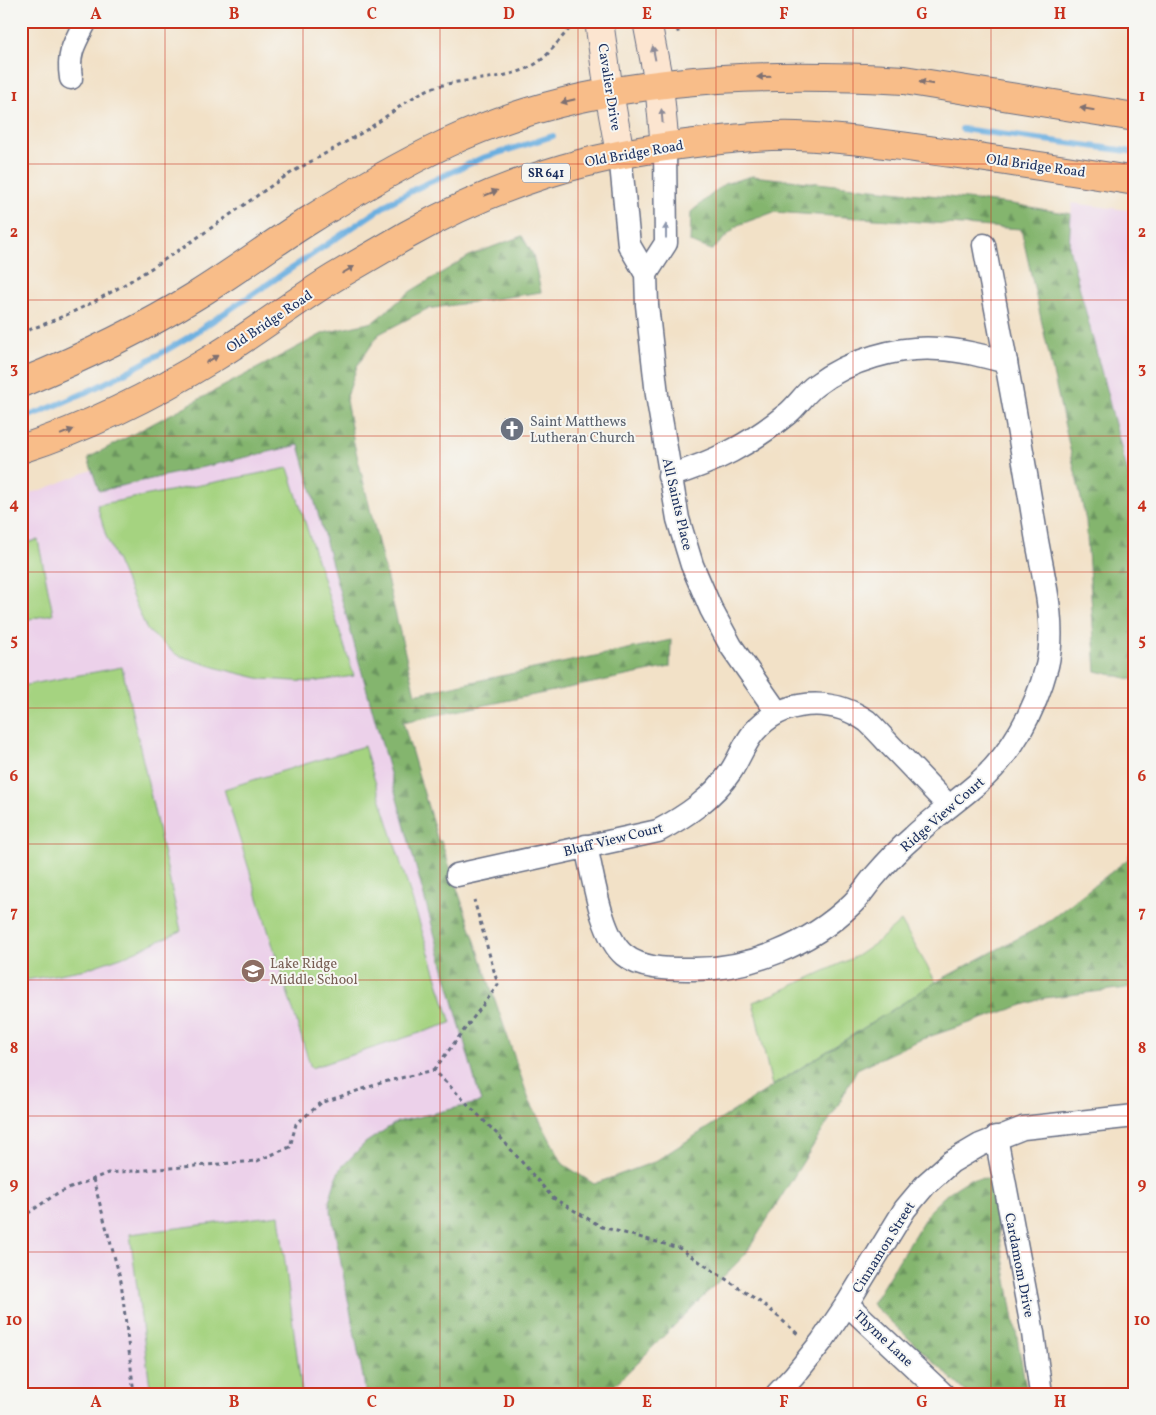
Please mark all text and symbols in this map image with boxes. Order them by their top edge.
text: A [90,4,102,26]
text: B [229,4,240,26]
text: C [367,4,377,26]
text: D [503,4,515,26]
text: E [642,4,652,26]
text: F [779,4,789,26]
text: G [916,4,928,26]
text: H [1054,4,1066,26]
street label: Cavalier Drive [592,42,625,133]
one-way arrow [650,45,658,60]
one-way arrow [756,73,772,81]
one-way arrow [918,79,934,87]
text: 1 [11,86,17,108]
text: 1 [1139,86,1145,108]
one-way arrow [561,97,576,105]
one-way arrow [1078,105,1094,113]
one-way arrow [658,107,666,123]
street label: Old Bridge Road [583,136,685,173]
street label: Old Bridge Road [985,150,1087,183]
road number: SR 641 [522,164,570,182]
one-way arrow [484,189,498,197]
text: 2 [10,222,18,244]
text: 2 [1138,222,1146,244]
one-way arrow [662,223,670,239]
one-way arrow [341,265,354,274]
street label: Old Bridge Road [223,286,317,358]
one-way arrow [205,354,218,363]
text: 3 [10,358,18,380]
text: 3 [1138,358,1146,380]
place label: Saint Matthews Lutheran Church [530,413,635,448]
church icon: Saint Matthews Lutheran Church [499,416,525,442]
one-way arrow [60,427,74,435]
street label: All Saints Place [657,456,696,553]
text: 4 [9,494,19,516]
text: 4 [1137,494,1147,516]
text: 5 [10,630,18,652]
text: 5 [1138,630,1146,652]
text: 6 [10,766,19,788]
text: 6 [1138,766,1147,788]
street label: Ridge View Court [897,773,989,857]
street label: Bluff View Court [562,819,665,862]
text: 7 [10,902,18,924]
text: 7 [1138,902,1146,924]
place label: Lake Ridge Middle School [270,955,358,990]
school or university icon: Lake Ridge Middle School [240,958,266,984]
text: 8 [10,1038,18,1060]
text: 8 [1138,1038,1146,1060]
text: 9 [10,1174,19,1196]
text: 9 [1138,1174,1147,1196]
street label: Cinnamon Street [848,1198,920,1297]
street label: Cardamom Drive [999,1211,1038,1320]
street label: Thyme Lane [849,1307,917,1372]
text: 10 [6,1310,22,1332]
text: 10 [1134,1310,1150,1332]
text: A [90,1392,102,1414]
text: B [229,1392,240,1414]
text: C [367,1392,377,1414]
text: D [503,1392,515,1414]
text: E [642,1392,652,1414]
text: F [779,1392,789,1414]
text: G [916,1392,928,1414]
text: H [1054,1392,1066,1414]

